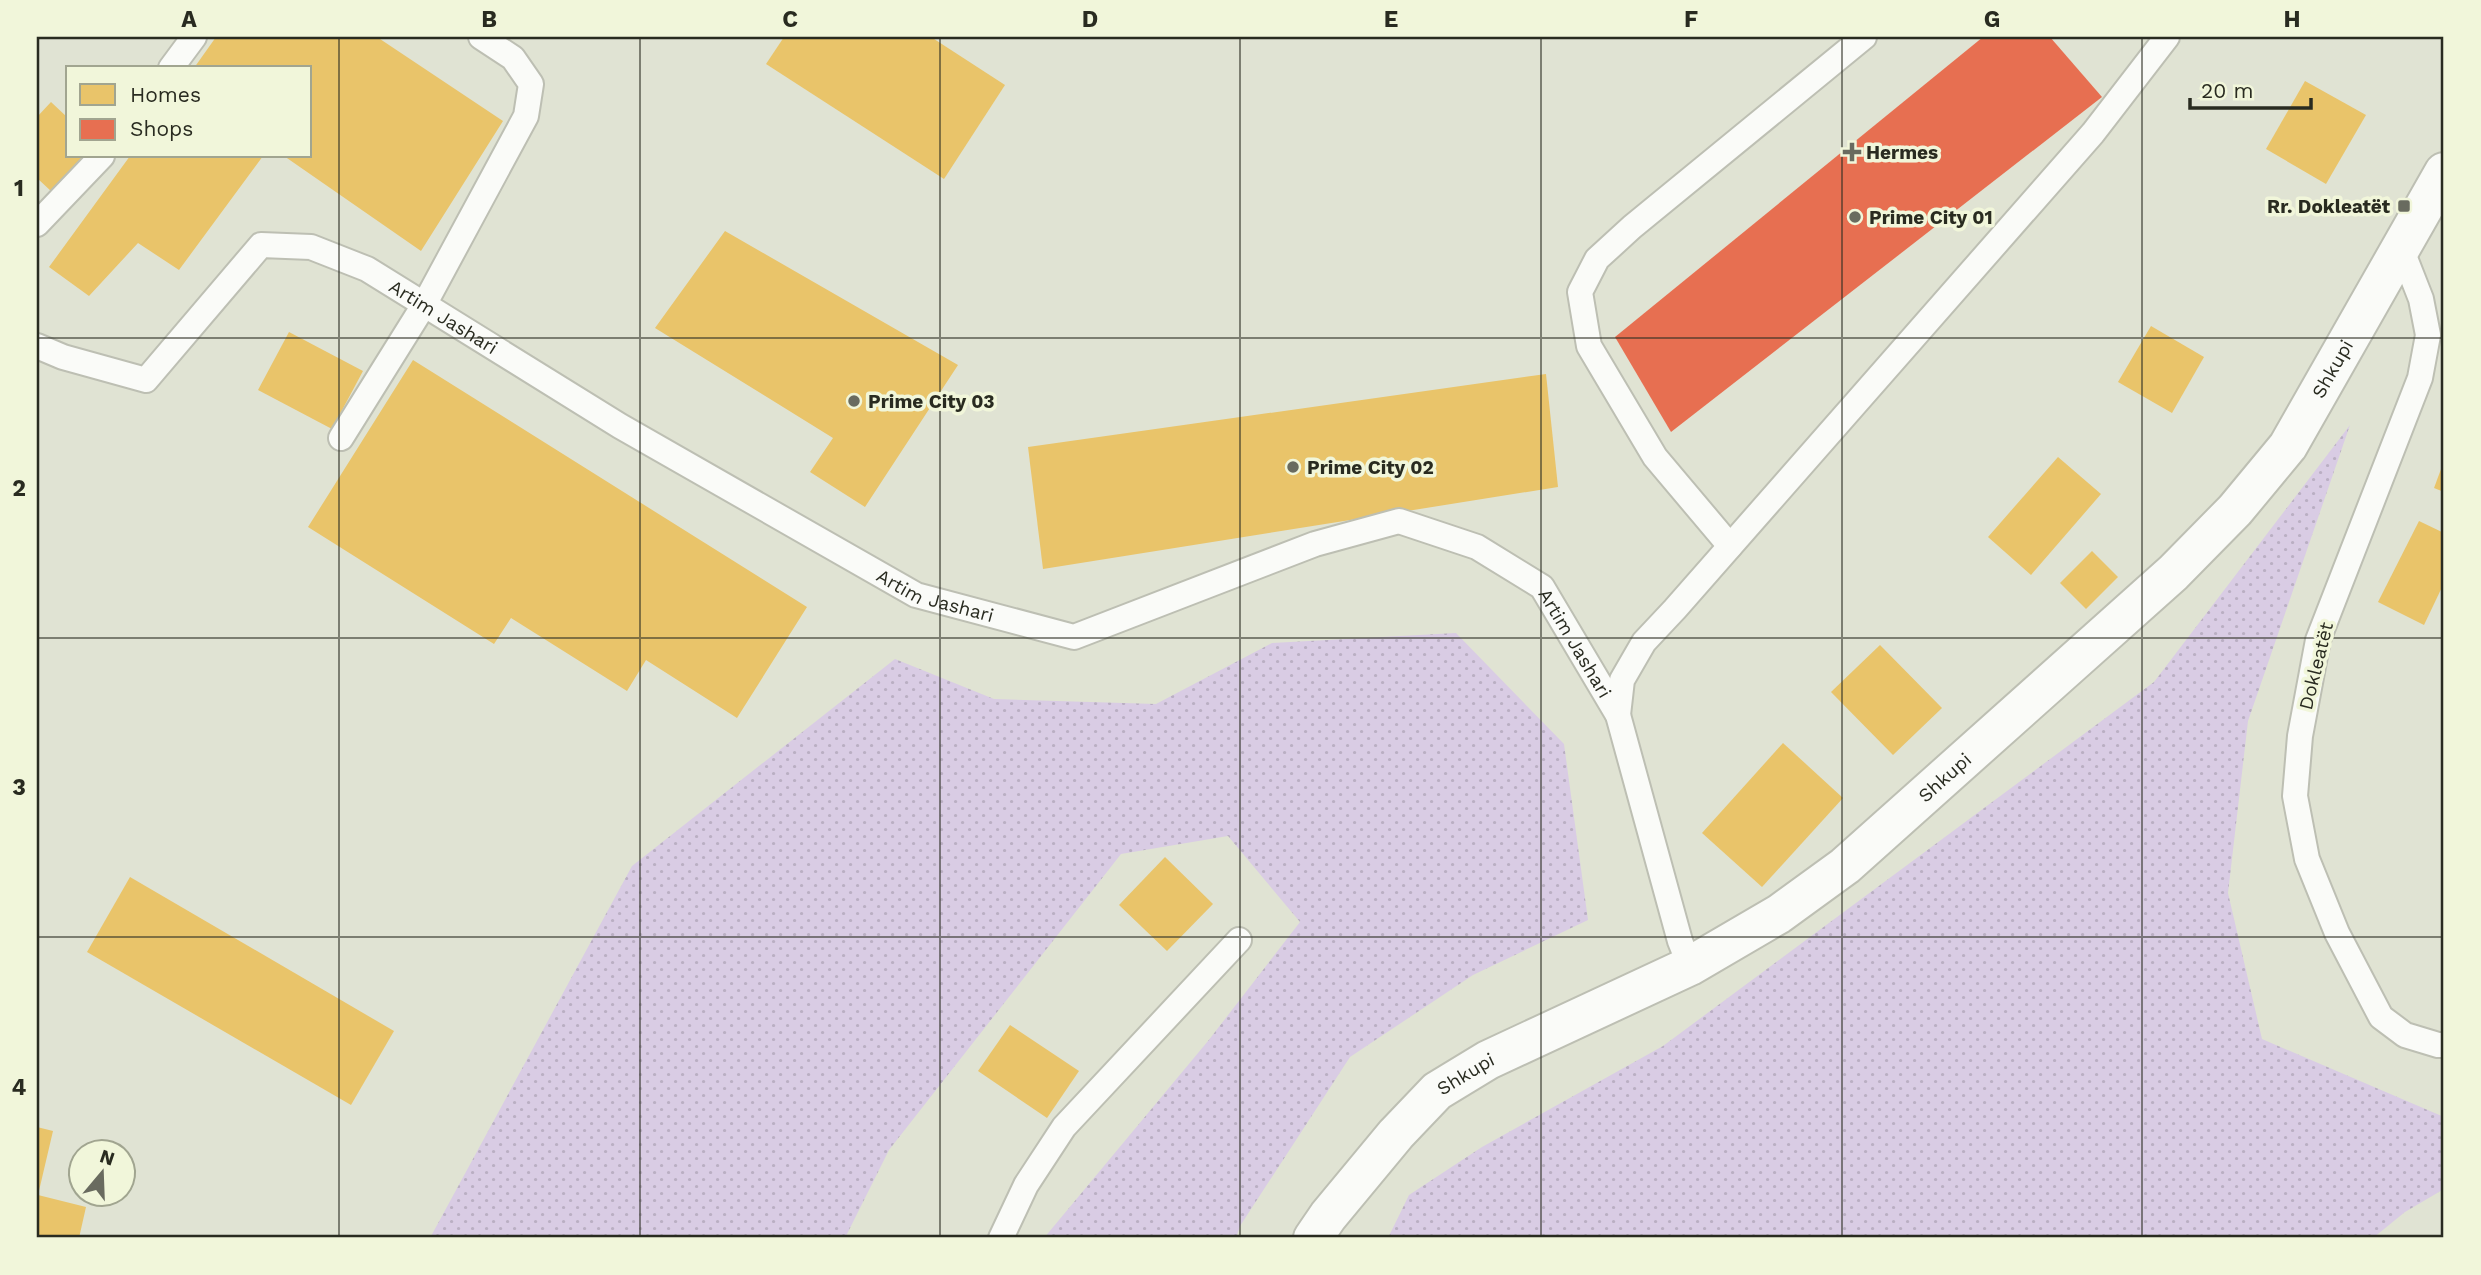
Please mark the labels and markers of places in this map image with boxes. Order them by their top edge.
place label: Hermes [1866,141,1938,164]
marker: Hermes [1844,144,1860,160]
place label: Rr. Dokleatët [2267,195,2391,218]
marker: Rr. Dokleatët [2396,198,2412,214]
place label: Prime City 01 [1869,206,1993,229]
marker: Prime City 01 [1847,209,1863,225]
place label: Prime City 03 [868,390,995,413]
marker: Prime City 03 [846,393,862,409]
place label: Prime City 02 [1307,456,1434,479]
marker: Prime City 02 [1285,459,1301,475]

